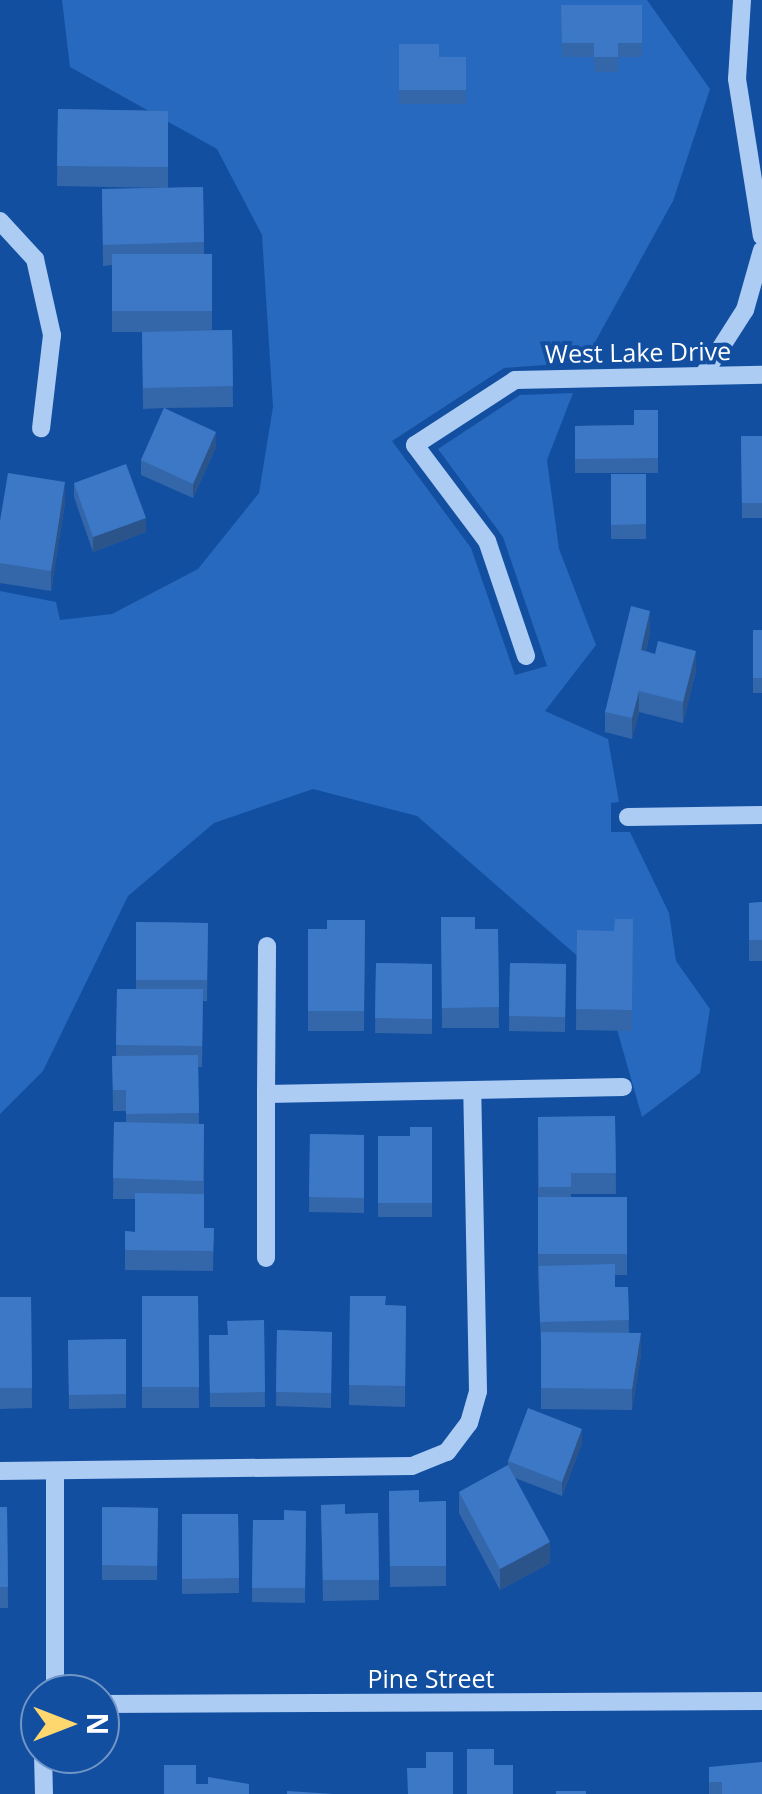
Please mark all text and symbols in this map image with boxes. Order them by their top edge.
street label: West Lake Drive [545,335,731,369]
street label: Pine Street [367,1663,495,1693]
north arrow [20,1674,120,1774]
text: N [79,1713,117,1735]

